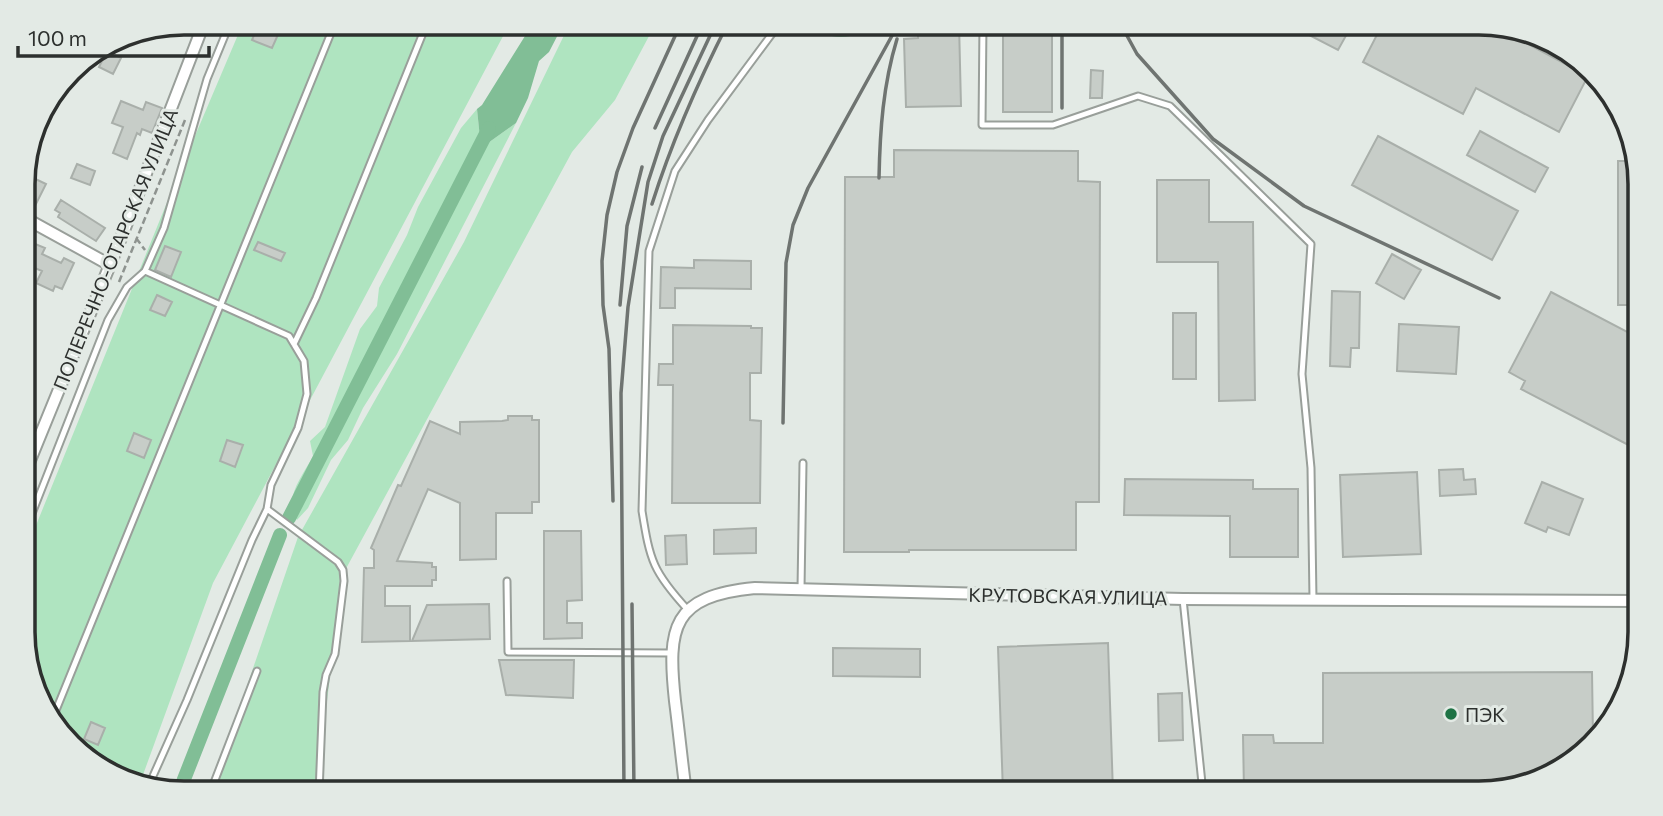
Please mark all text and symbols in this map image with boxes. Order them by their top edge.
scale bar [18,14,208,58]
text: 100 m [28,25,87,50]
street label: ПОПЕРЕЧНО-ОТАРСКАЯ УЛИЦА [48,105,182,393]
street label: КРУТОВСКАЯ УЛИЦА [968,583,1168,609]
place label: ПЭК [1465,703,1505,726]
marker: ПЭК [1443,706,1459,722]

